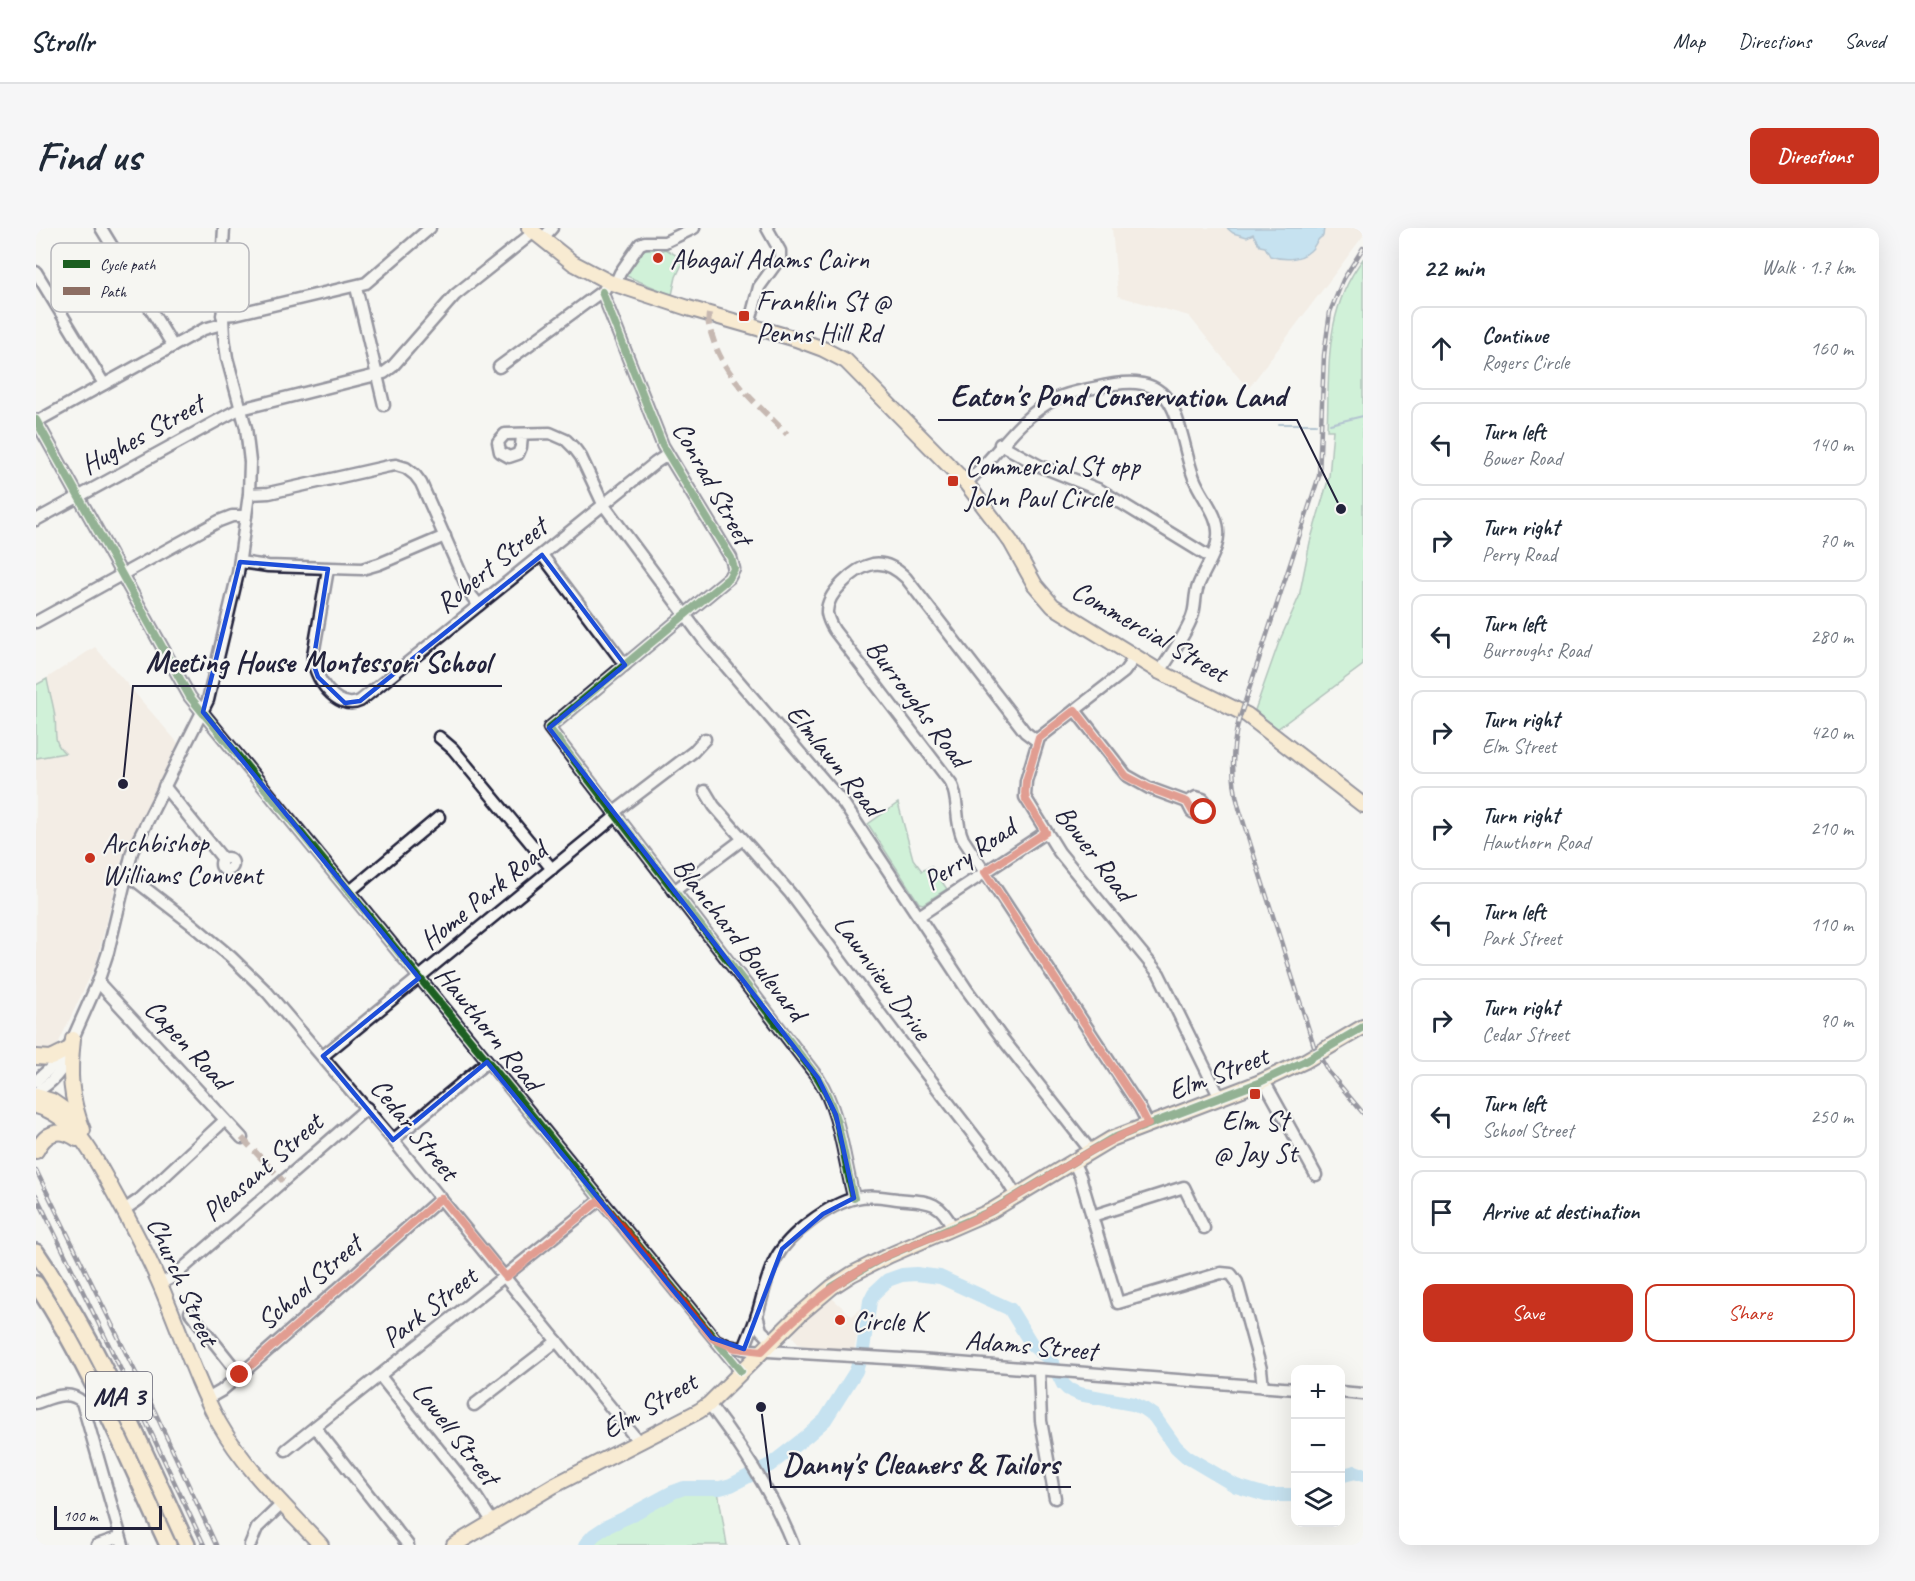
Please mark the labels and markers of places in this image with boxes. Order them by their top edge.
place label: Abagail Adams Cairn [670,241,870,276]
marker: Abagail Adams Cairn [651,251,665,265]
place label: Franklin St @ Penns Hill Rd [756,283,892,350]
marker: Franklin St @ Penns Hill Rd [737,309,751,323]
callout: Eaton's Pond Conservation Land [938,372,1297,420]
place label: Commercial St opp John Paul Circle [963,448,1141,515]
marker: Commercial St opp John Paul Circle [946,474,960,488]
callout: Meeting House Montessori School [133,638,502,686]
place label: Archbishop Williams Convent [102,825,265,892]
marker: Archbishop Williams Convent [83,851,97,865]
marker: Elm St @ Jay St [1248,1087,1262,1101]
place label: Elm St @ Jay St [1213,1103,1300,1170]
place label: Circle K [852,1303,931,1338]
marker: Circle K [833,1313,847,1327]
callout: Danny's Cleaners & Tailors [771,1439,1071,1487]

